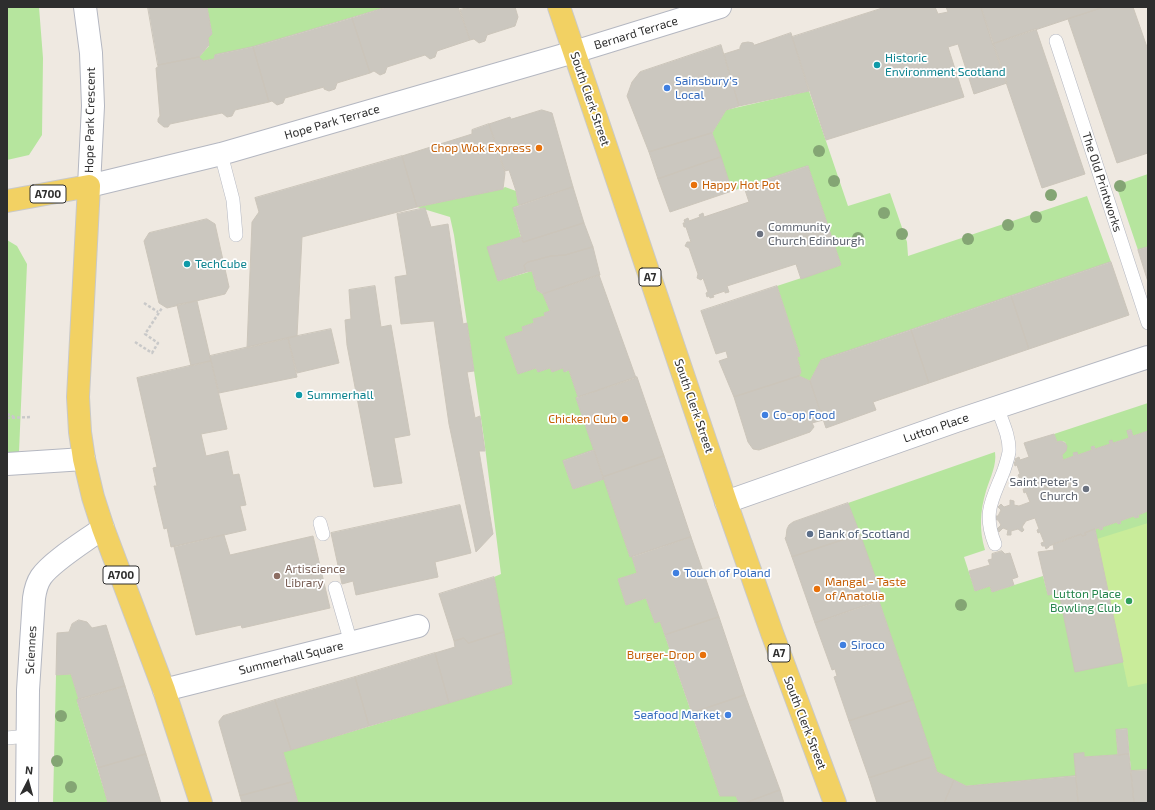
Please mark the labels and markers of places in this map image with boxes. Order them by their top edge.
place label: Historic Environment Scotland [885,51,1006,79]
marker: Historic Environment Scotland [872,60,882,70]
place label: Sainsbury's Local [675,74,738,102]
marker: Sainsbury's Local [662,83,672,93]
place label: Chop Wok Express [431,141,531,155]
marker: Chop Wok Express [534,143,544,153]
place label: Happy Hot Pot [702,178,780,192]
marker: Happy Hot Pot [689,180,699,190]
place label: Community Church Edinburgh [768,220,864,248]
marker: Community Church Edinburgh [755,229,765,239]
place label: TechCube [195,257,247,271]
marker: TechCube [182,259,192,269]
place label: Summerhall [307,388,374,402]
marker: Summerhall [294,390,304,400]
place label: Co-op Food [773,408,835,422]
marker: Co-op Food [760,410,770,420]
place label: Chicken Club [548,412,617,426]
marker: Chicken Club [620,414,630,424]
place label: Saint Peter's Church [1010,475,1078,503]
marker: Saint Peter's Church [1081,484,1091,494]
place label: Bank of Scotland [818,527,910,541]
marker: Bank of Scotland [805,529,815,539]
place label: Artiscience Library [285,562,345,590]
place label: Touch of Poland [684,566,771,580]
marker: Touch of Poland [671,568,681,578]
marker: Artiscience Library [272,571,282,581]
place label: Mangal - Taste of Anatolia [825,575,906,603]
marker: Mangal - Taste of Anatolia [812,584,822,594]
place label: Lutton Place Bowling Club [1050,587,1121,615]
marker: Lutton Place Bowling Club [1124,596,1134,606]
place label: Siroco [851,638,885,652]
marker: Siroco [838,640,848,650]
place label: Burger-Drop [627,648,695,662]
marker: Burger-Drop [698,650,708,660]
place label: Seafood Market [634,708,720,722]
marker: Seafood Market [723,710,733,720]

